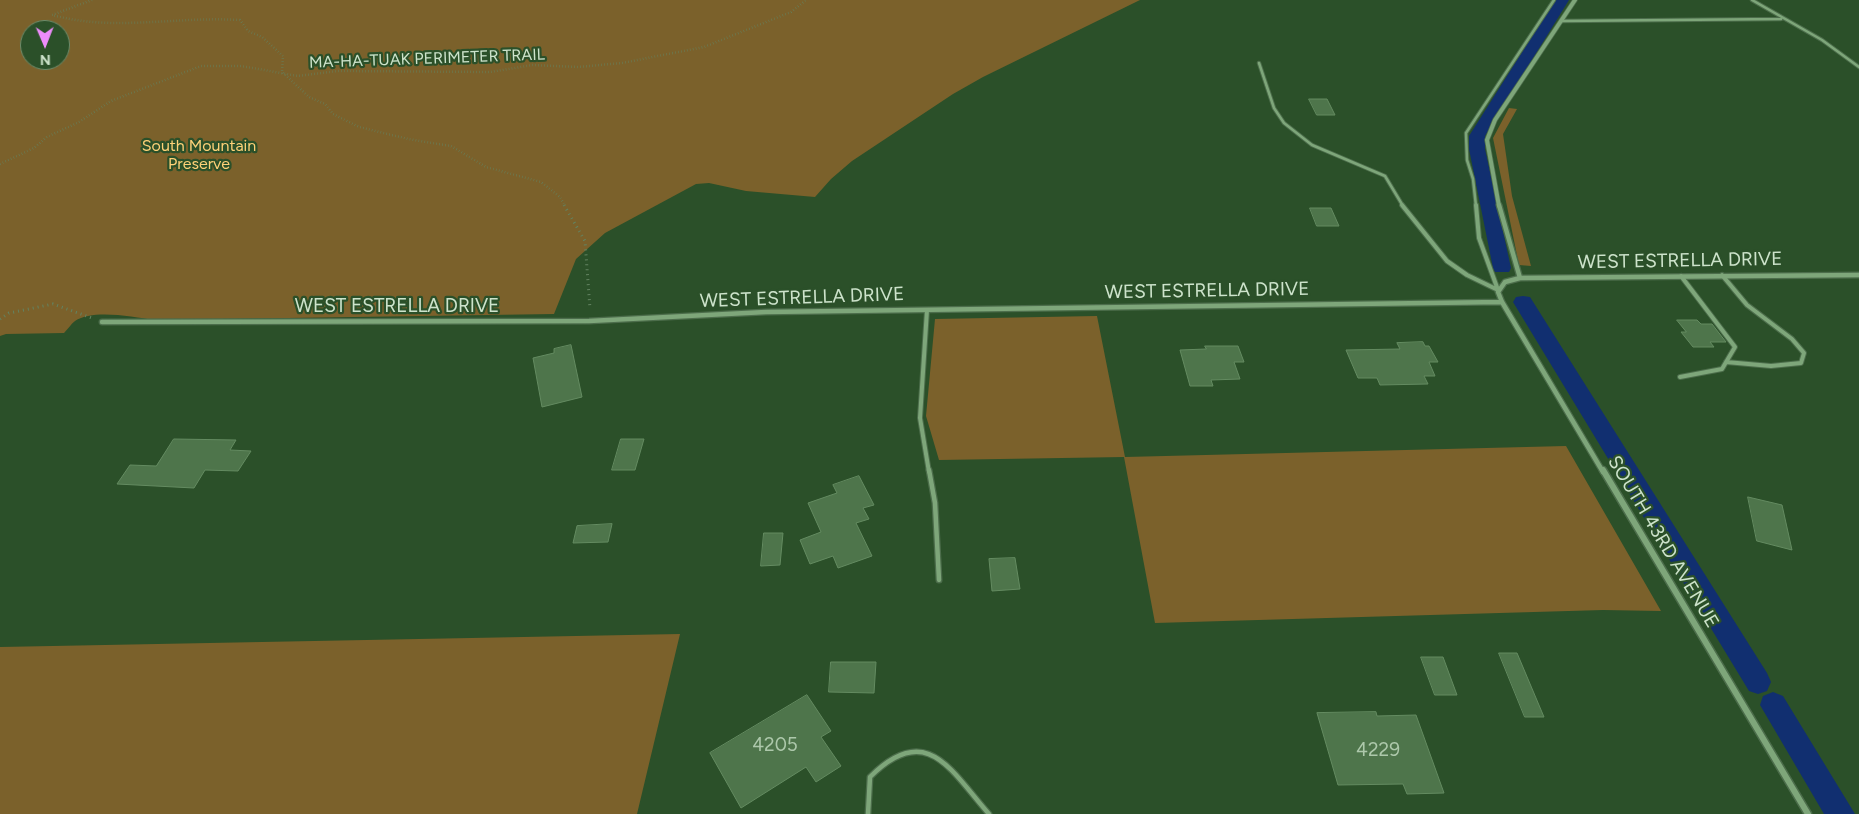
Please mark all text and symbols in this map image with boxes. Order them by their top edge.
north arrow [20,20,70,70]
street label: MA-HA-TUAK PERIMETER TRAIL [309,45,545,73]
text: N [40,51,51,68]
park label: South Mountain Preserve [142,136,256,174]
street label: WEST ESTRELLA DRIVE [1577,248,1783,274]
street label: WEST ESTRELLA DRIVE [1104,278,1310,304]
street label: WEST ESTRELLA DRIVE [699,283,905,313]
street label: WEST ESTRELLA DRIVE [295,295,499,317]
street label: SOUTH 43RD AVENUE [1603,452,1723,632]
house number: 4205 [752,734,798,756]
house number: 4229 [1356,739,1400,761]

